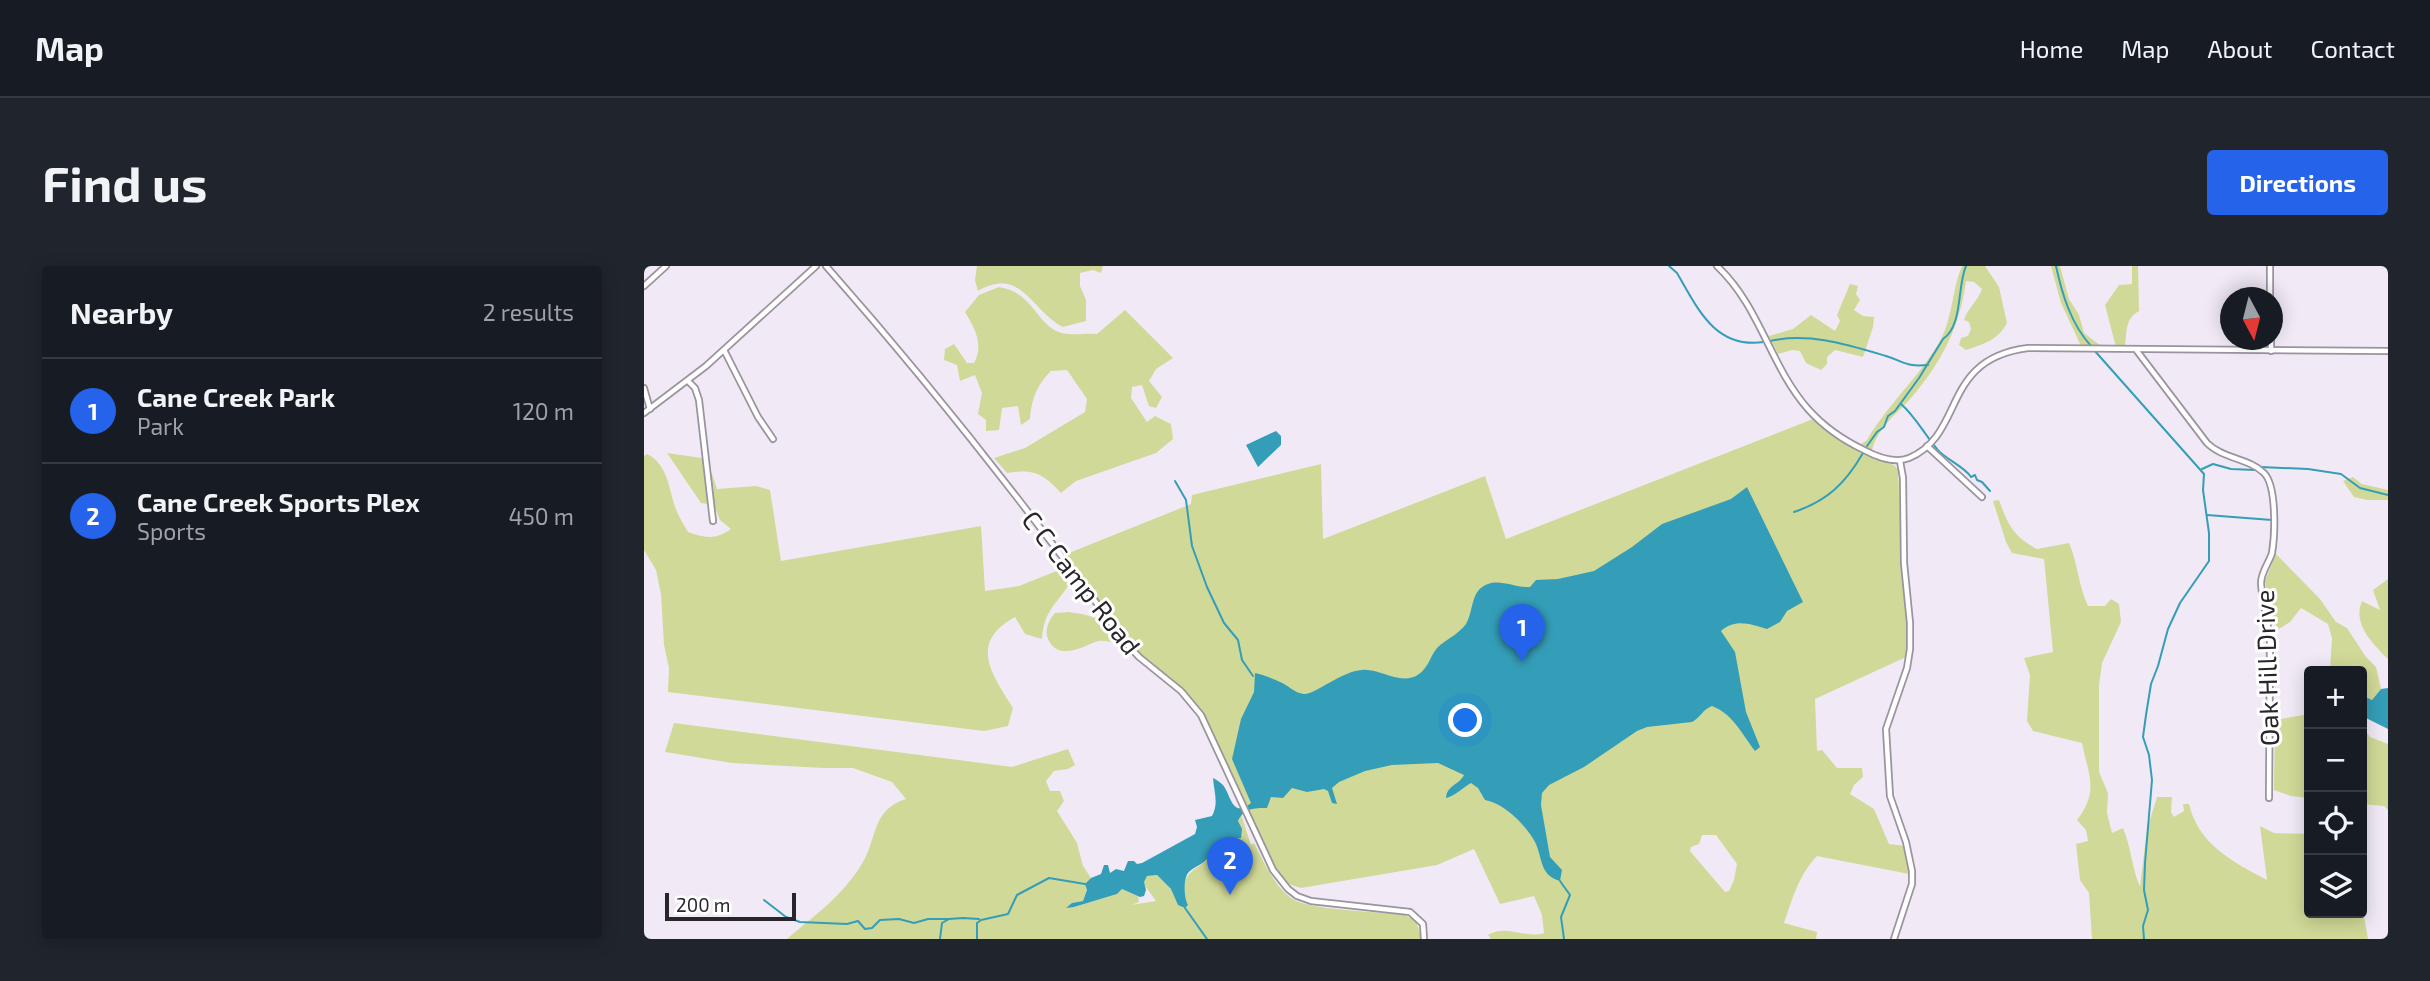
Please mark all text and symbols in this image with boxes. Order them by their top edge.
text: Map [35,28,104,68]
text: Home [2020,34,2083,63]
text: Map [2121,34,2169,63]
text: About [2207,34,2273,63]
text: Contact [2311,34,2395,63]
button: Directions [2207,150,2388,215]
text: Find us [42,153,207,212]
north arrow [2220,287,2283,350]
text: Nearby [70,294,173,330]
text: 2 results [483,298,574,326]
text: Cane Creek Park [137,381,335,412]
text: 1 [88,397,98,425]
text: 120 m [513,397,574,425]
text: Park [137,412,184,440]
text: Cane Creek Sports Plex [137,486,420,517]
text: 2 [86,502,100,530]
text: 450 m [508,502,574,530]
street label: C C Camp Road [1016,504,1148,660]
text: Sports [137,517,206,545]
street label: Oak Hill Drive [2248,589,2284,747]
pin: 1 [1499,604,1545,662]
map controls [2304,666,2367,918]
button: + [2304,666,2367,729]
your location [1448,703,1482,737]
button: − [2304,729,2367,792]
button: locate [2304,792,2367,855]
pin: 2 [1207,837,1253,895]
button: layers [2304,855,2367,918]
scale bar [665,890,796,922]
text: 200 m [676,893,730,916]

